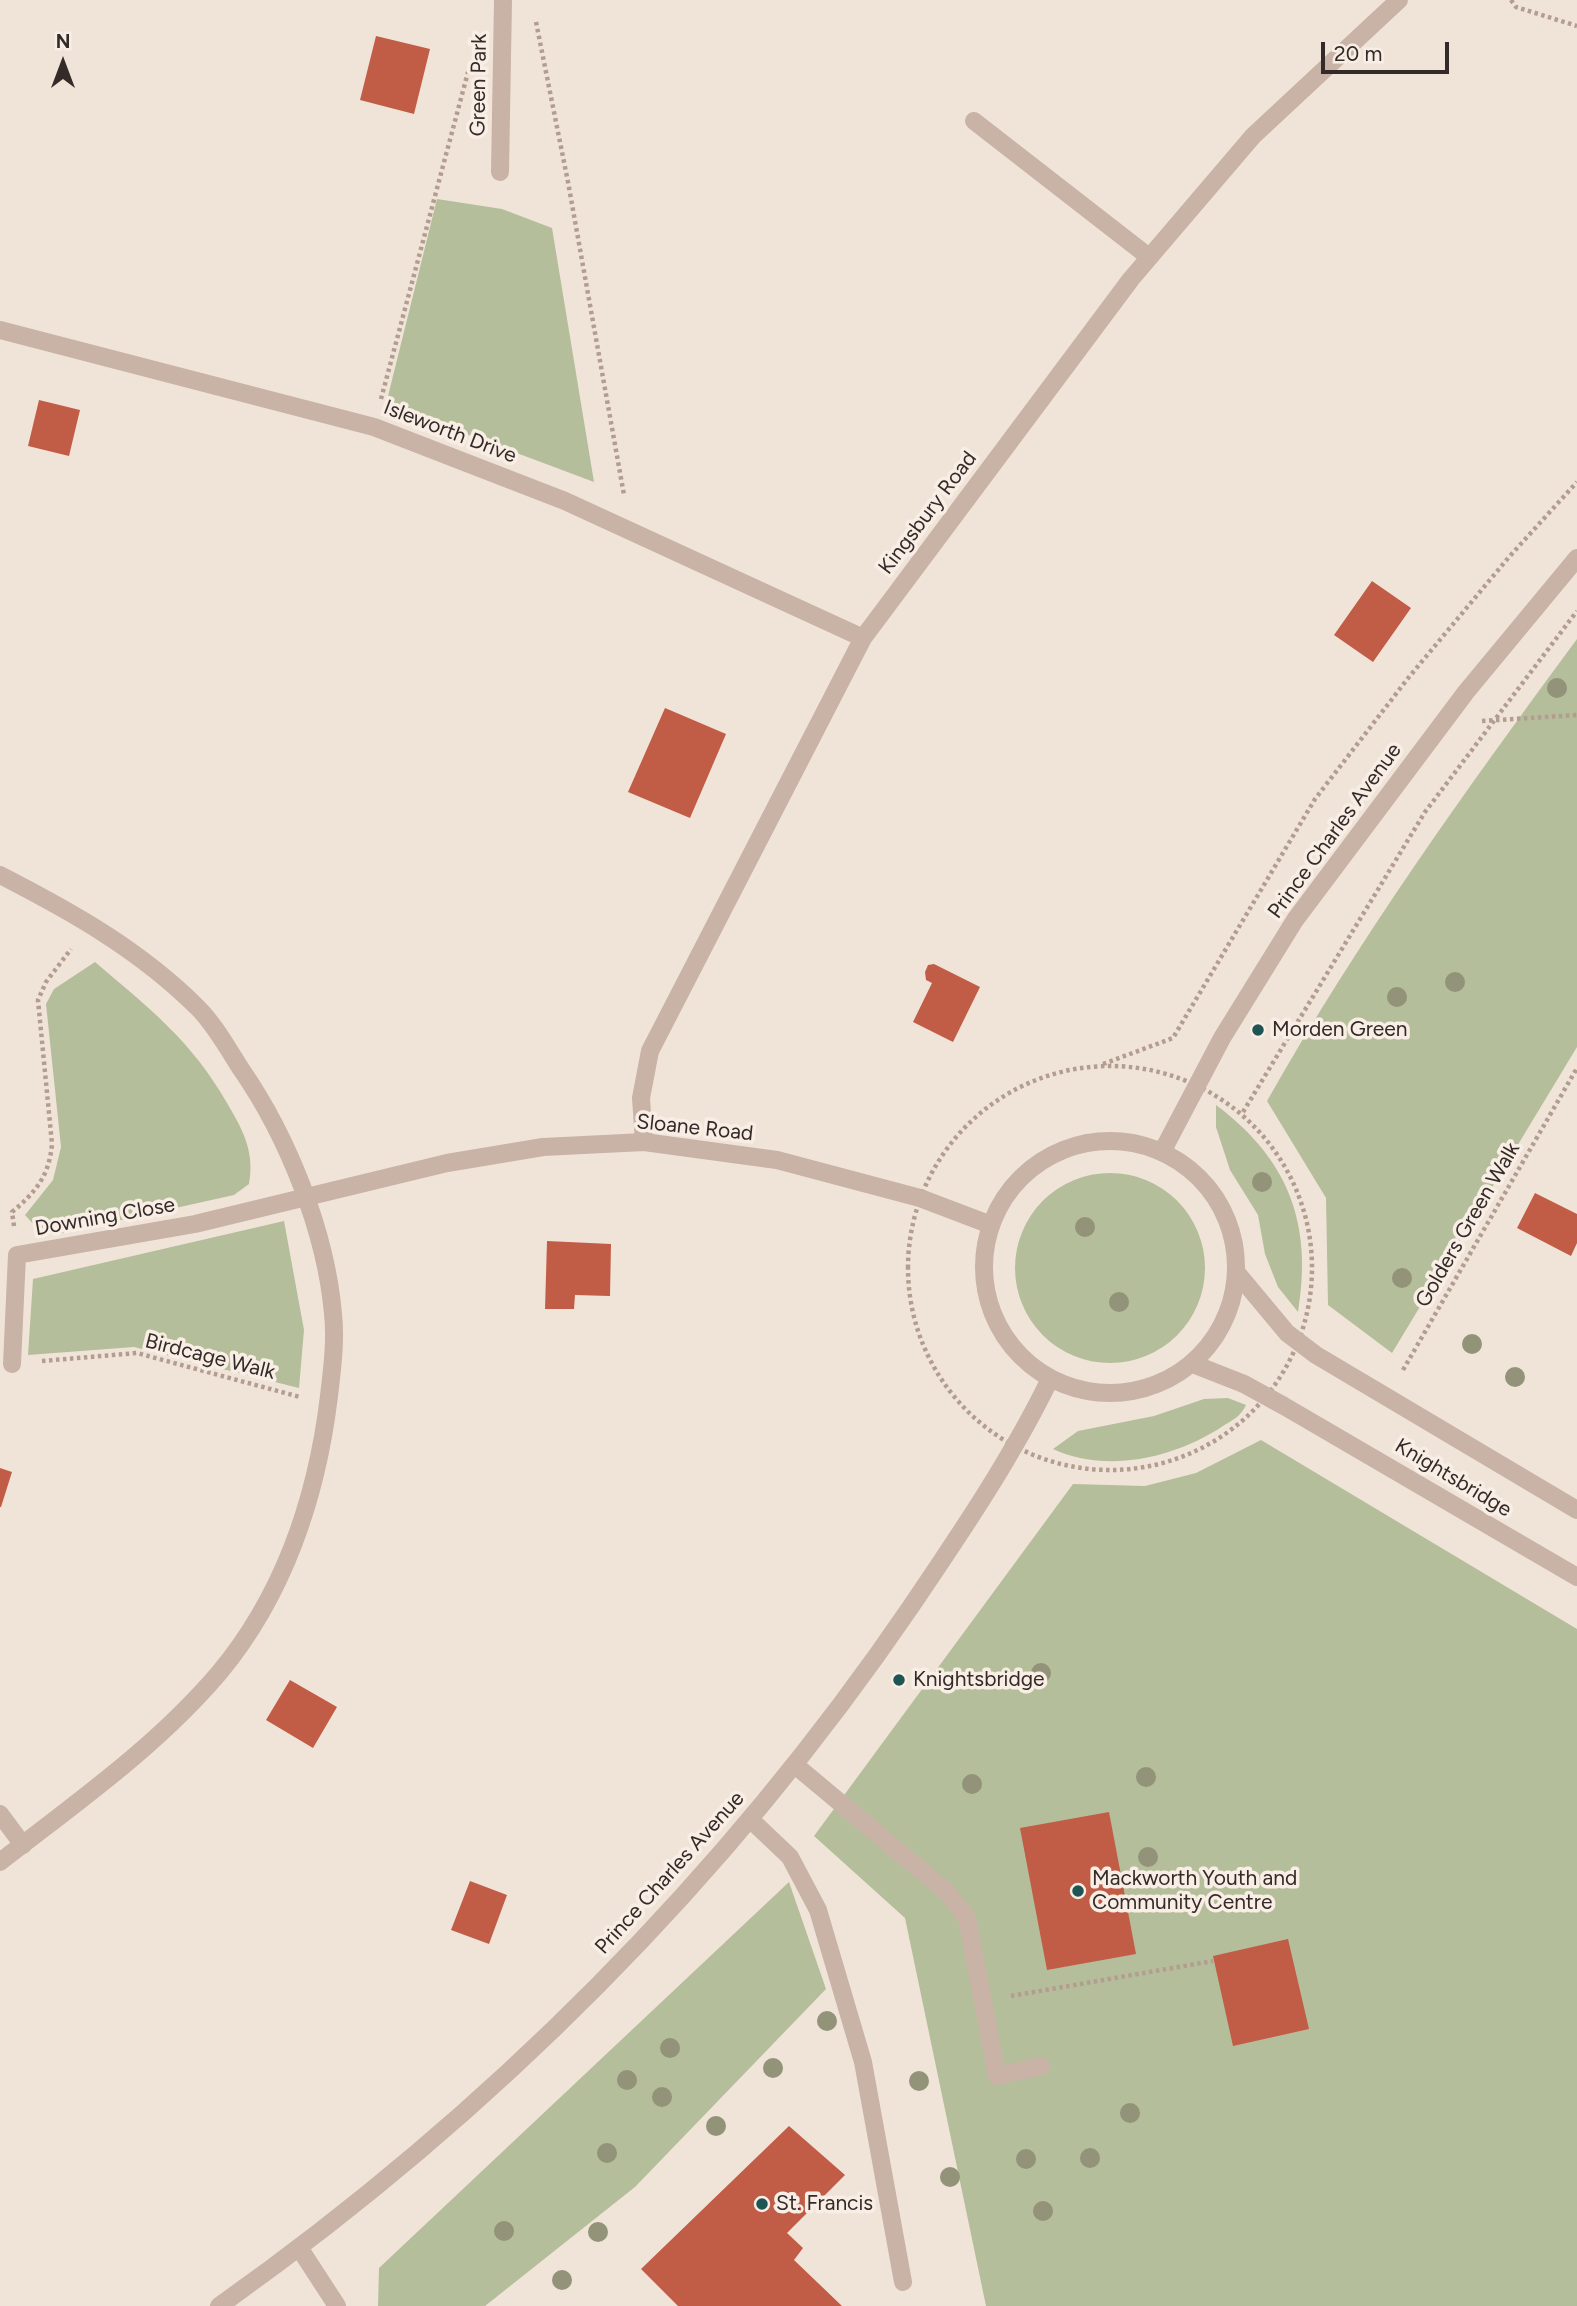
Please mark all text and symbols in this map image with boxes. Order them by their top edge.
north arrow [28,28,98,98]
scale bar [1325,28,1453,72]
text: N [56,30,70,53]
street label: Green Park [466,33,492,137]
text: 20 m [1334,41,1382,66]
street label: Isleworth Drive [380,395,520,469]
street label: Kingsbury Road [874,447,982,579]
street label: Prince Charles Avenue [1263,738,1407,924]
place label: Morden Green [1272,1017,1407,1043]
marker: Morden Green [1250,1022,1266,1038]
street label: Sloane Road [635,1109,755,1147]
street label: Golders Green Walk [1411,1138,1525,1312]
street label: Downing Close [33,1192,177,1242]
street label: Birdcage Walk [142,1329,278,1385]
street label: Knightsbridge [1390,1433,1516,1523]
place label: Knightsbridge [913,1667,1045,1693]
marker: Knightsbridge [891,1672,907,1688]
street label: Prince Charles Avenue [590,1786,750,1960]
place label: Mackworth Youth and Community Centre [1092,1866,1297,1916]
marker: Mackworth Youth and Community Centre [1070,1883,1086,1899]
place label: St. Francis [776,2191,873,2217]
marker: St. Francis [754,2196,770,2212]

